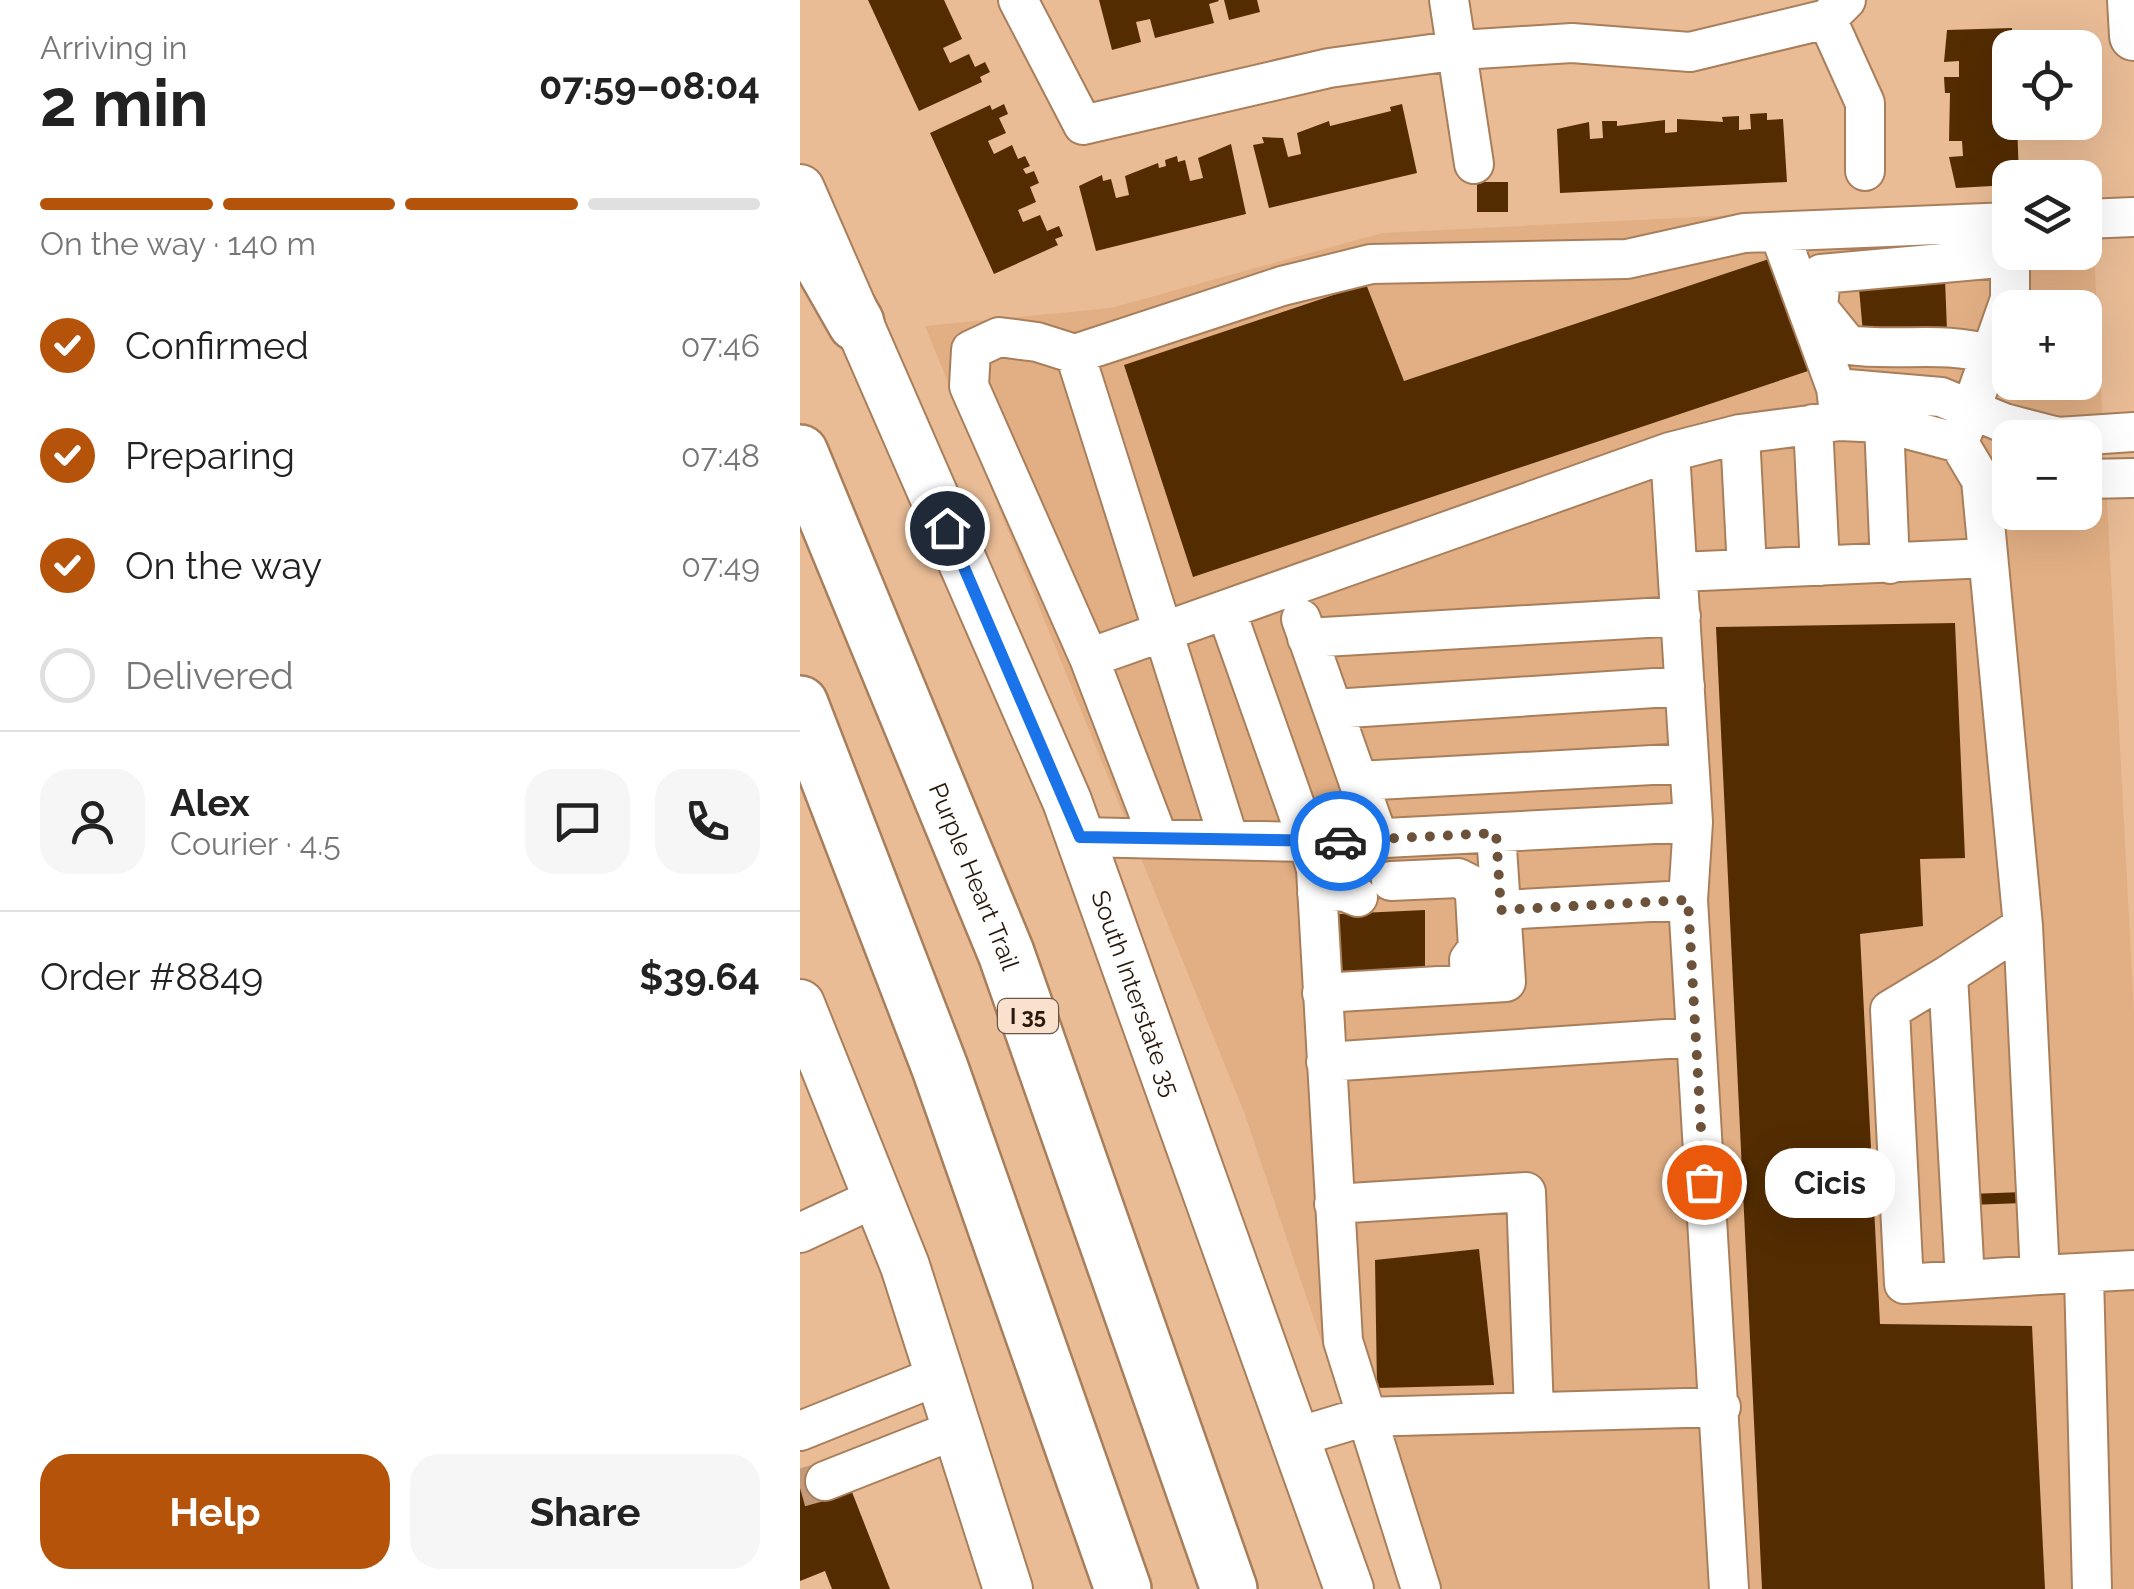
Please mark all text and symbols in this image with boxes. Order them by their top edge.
text: Arriving in [40,29,187,66]
map controls [1992,30,2102,530]
button: locate [1992,30,2102,140]
text: 07:59–08:04 [539,63,760,108]
text: 2 min [40,65,209,141]
button: layers [1992,160,2102,270]
text: On the way · 140 m [40,225,316,262]
button: + [1992,290,2102,400]
icon: check [40,318,95,373]
text: Confirmed [125,323,309,368]
text: 07:46 [681,327,760,364]
button: − [1992,420,2102,530]
icon: check [40,428,95,483]
text: Preparing [125,433,295,478]
text: 07:48 [681,437,760,474]
pin [905,486,990,571]
icon: home [920,501,975,556]
icon: check [40,538,95,593]
text: On the way [125,543,322,588]
text: 07:49 [681,547,760,584]
text: Delivered [125,653,294,698]
button: person [40,769,145,874]
button: chat [525,769,630,874]
button: phone [655,769,760,874]
street label: Purple Heart Trail [923,778,1026,974]
text: Alex [170,780,250,825]
courier [1290,791,1390,891]
icon: car [1313,814,1368,869]
text: Courier · 4.5 [170,825,341,862]
street label: South Interstate 35 [1085,886,1186,1100]
text: Order #8849 [40,954,263,999]
text: $39.64 [639,954,760,999]
road number: I 35 [998,999,1058,1033]
pin [1662,1140,1747,1225]
callout: Cicis [1764,1147,1894,1217]
icon: bag [1677,1155,1732,1210]
text: Cicis [1794,1164,1866,1201]
button: Help [40,1454,390,1569]
button: Share [410,1454,760,1569]

